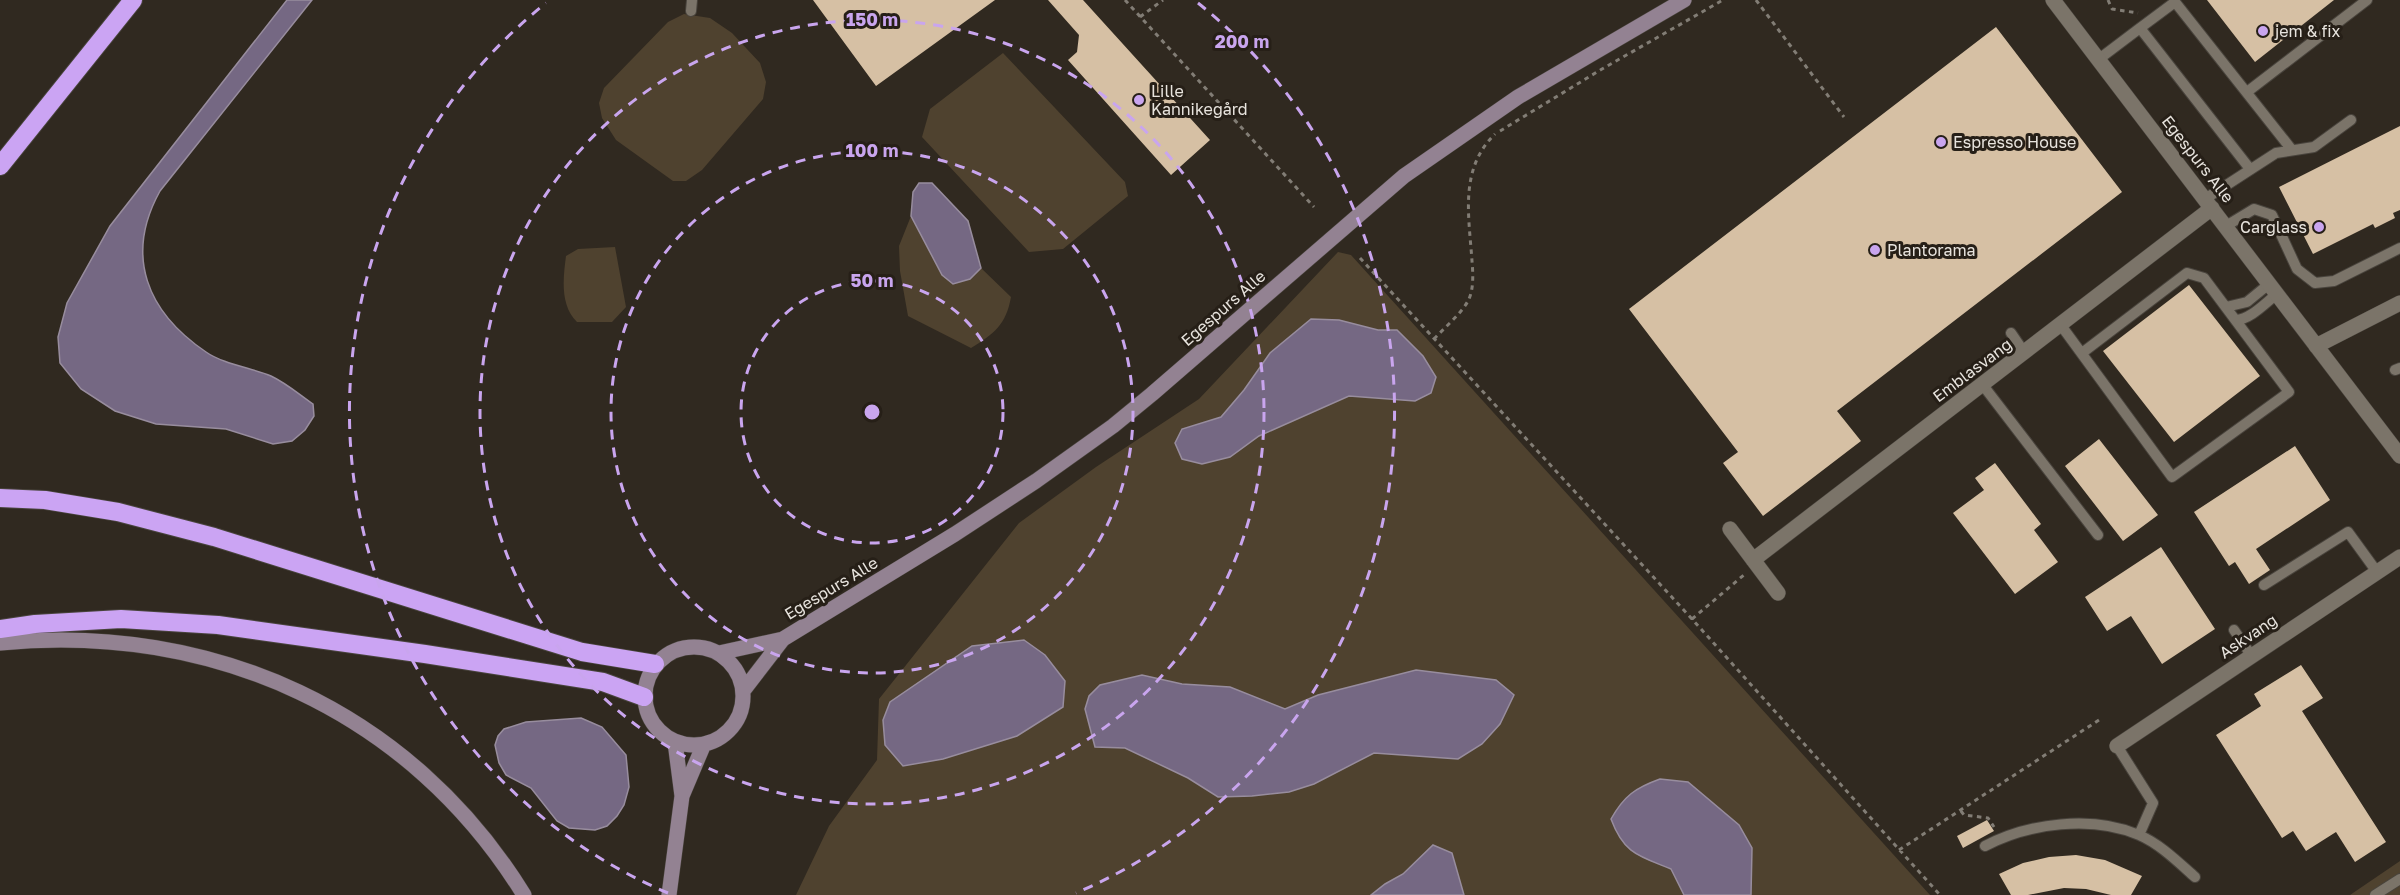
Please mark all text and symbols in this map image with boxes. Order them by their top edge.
text: 150 m [846,8,898,30]
place label: jem & fix [2274,21,2341,41]
marker: jem & fix [2256,24,2270,38]
text: 200 m [1215,30,1269,52]
place label: Lille Kannikegård [1151,81,1248,119]
marker: Lille Kannikegård [1132,93,1146,107]
street label: Egespurs Alle [2158,111,2238,207]
place label: Espresso House [1953,132,2076,152]
marker: Espresso House [1934,135,1948,149]
text: 100 m [846,139,898,161]
place label: Carglass [2240,217,2307,237]
marker: Carglass [2312,220,2326,234]
place label: Plantorama [1887,240,1976,260]
marker: Plantorama [1868,243,1882,257]
street label: Egespurs Alle [1177,266,1269,350]
text: 50 m [851,269,893,291]
street label: Emblasvang [1929,334,2015,406]
centre of rings [862,402,882,422]
street label: Egespurs Alle [781,552,881,624]
street label: Askvang [2215,609,2281,663]

